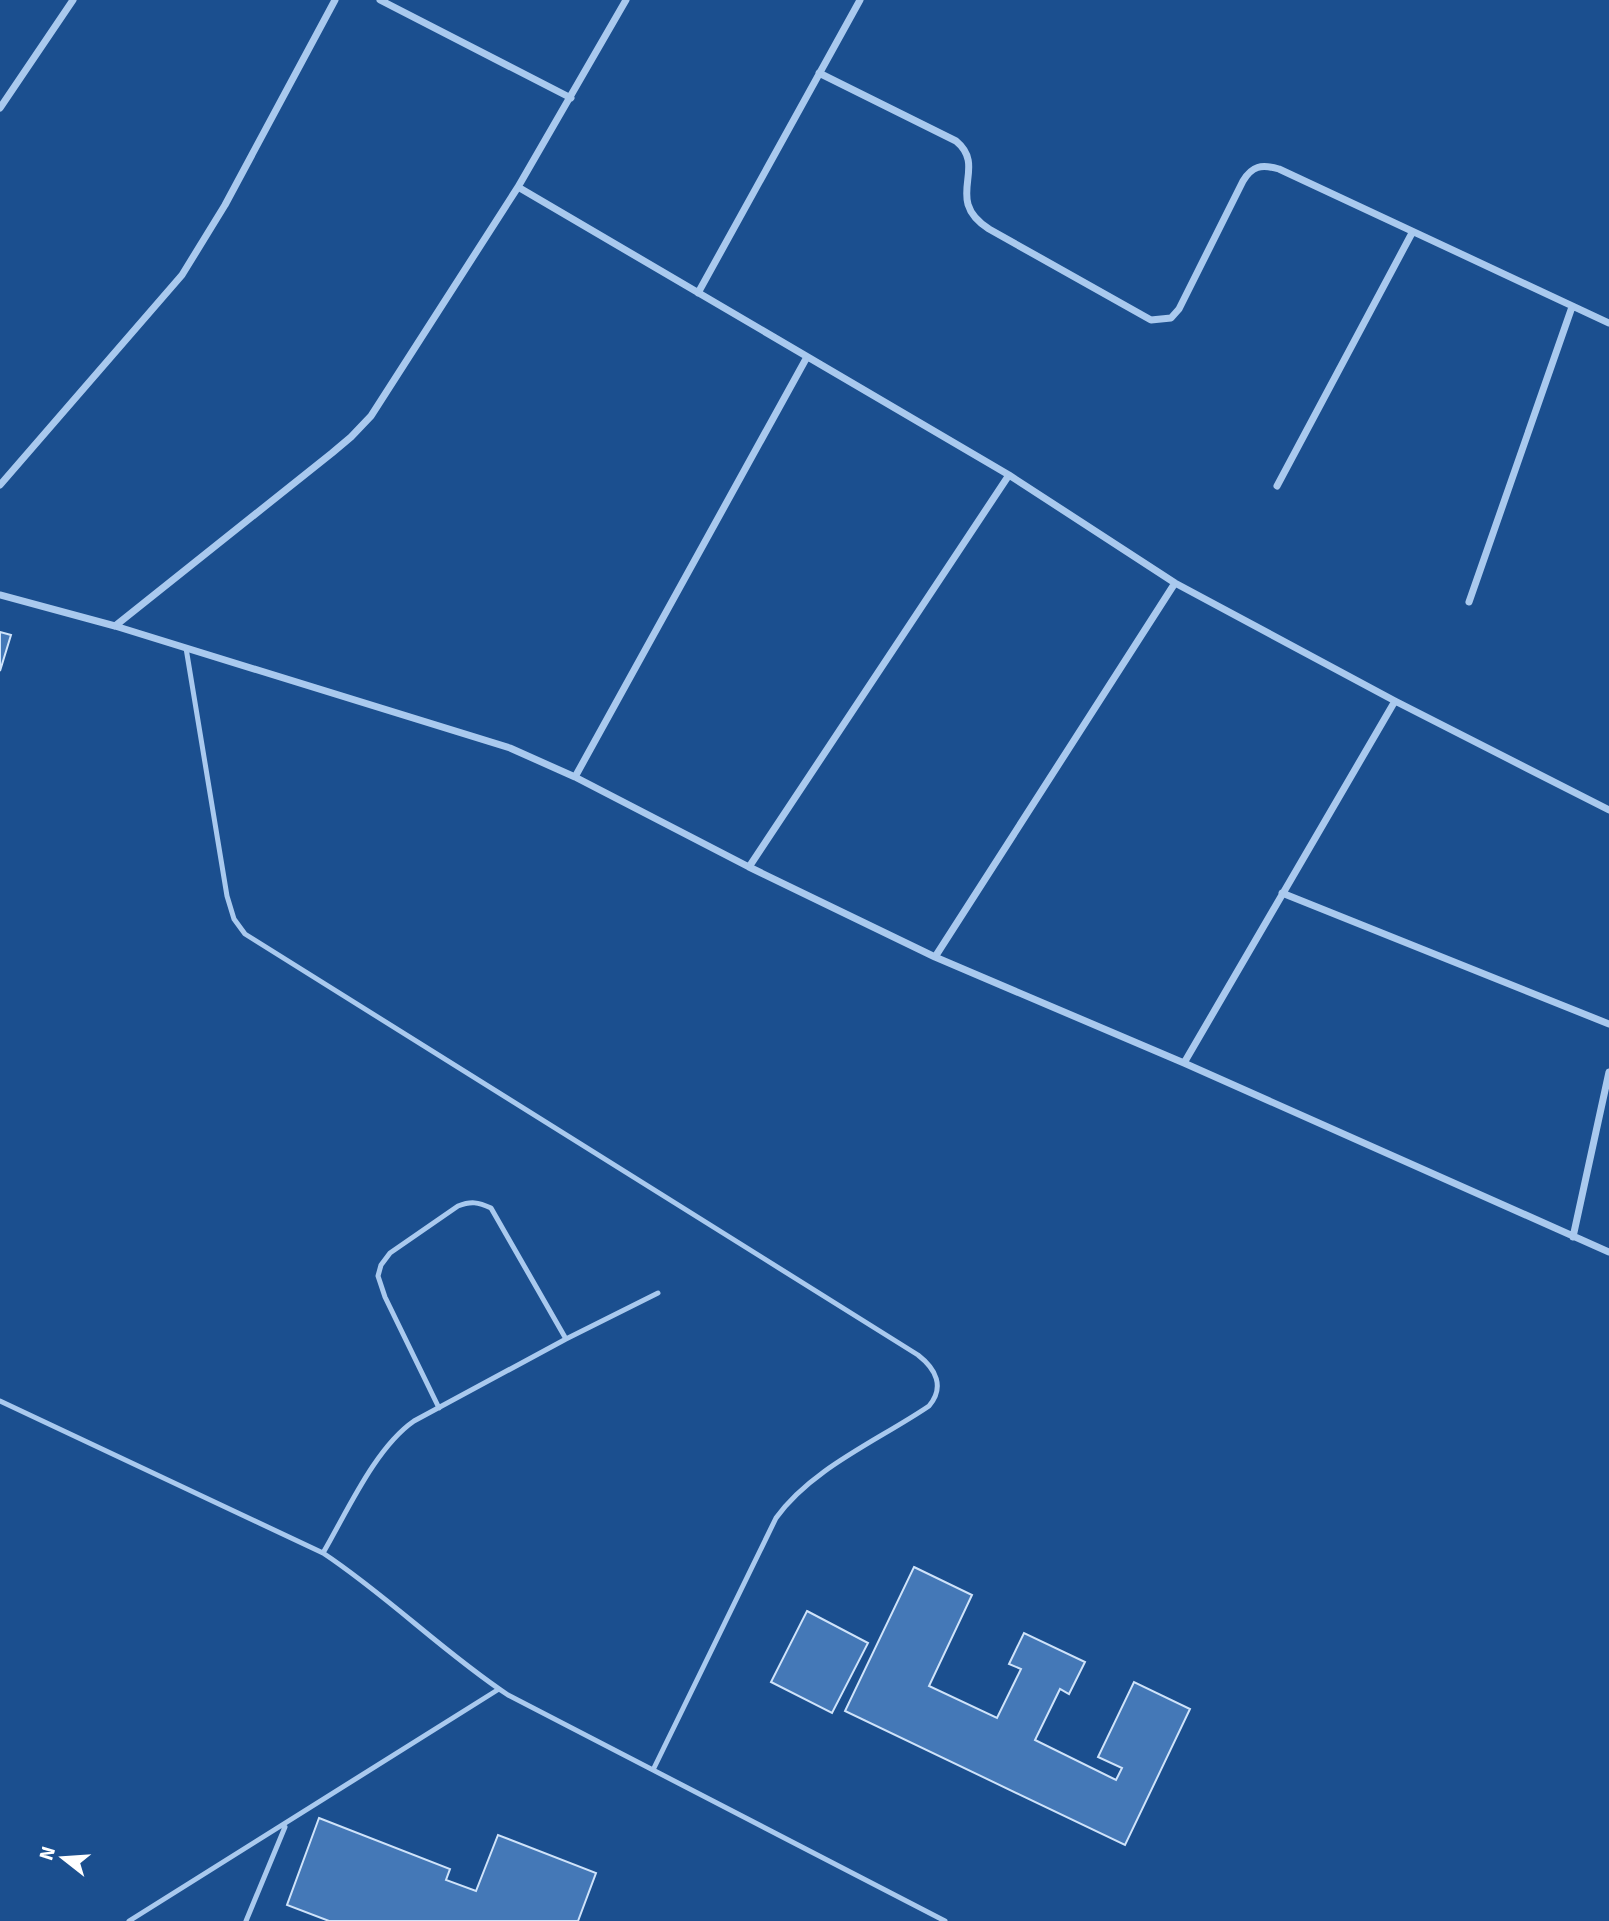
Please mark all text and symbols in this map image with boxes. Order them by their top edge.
north arrow [28,1823,98,1893]
text: N [34,1843,61,1863]

